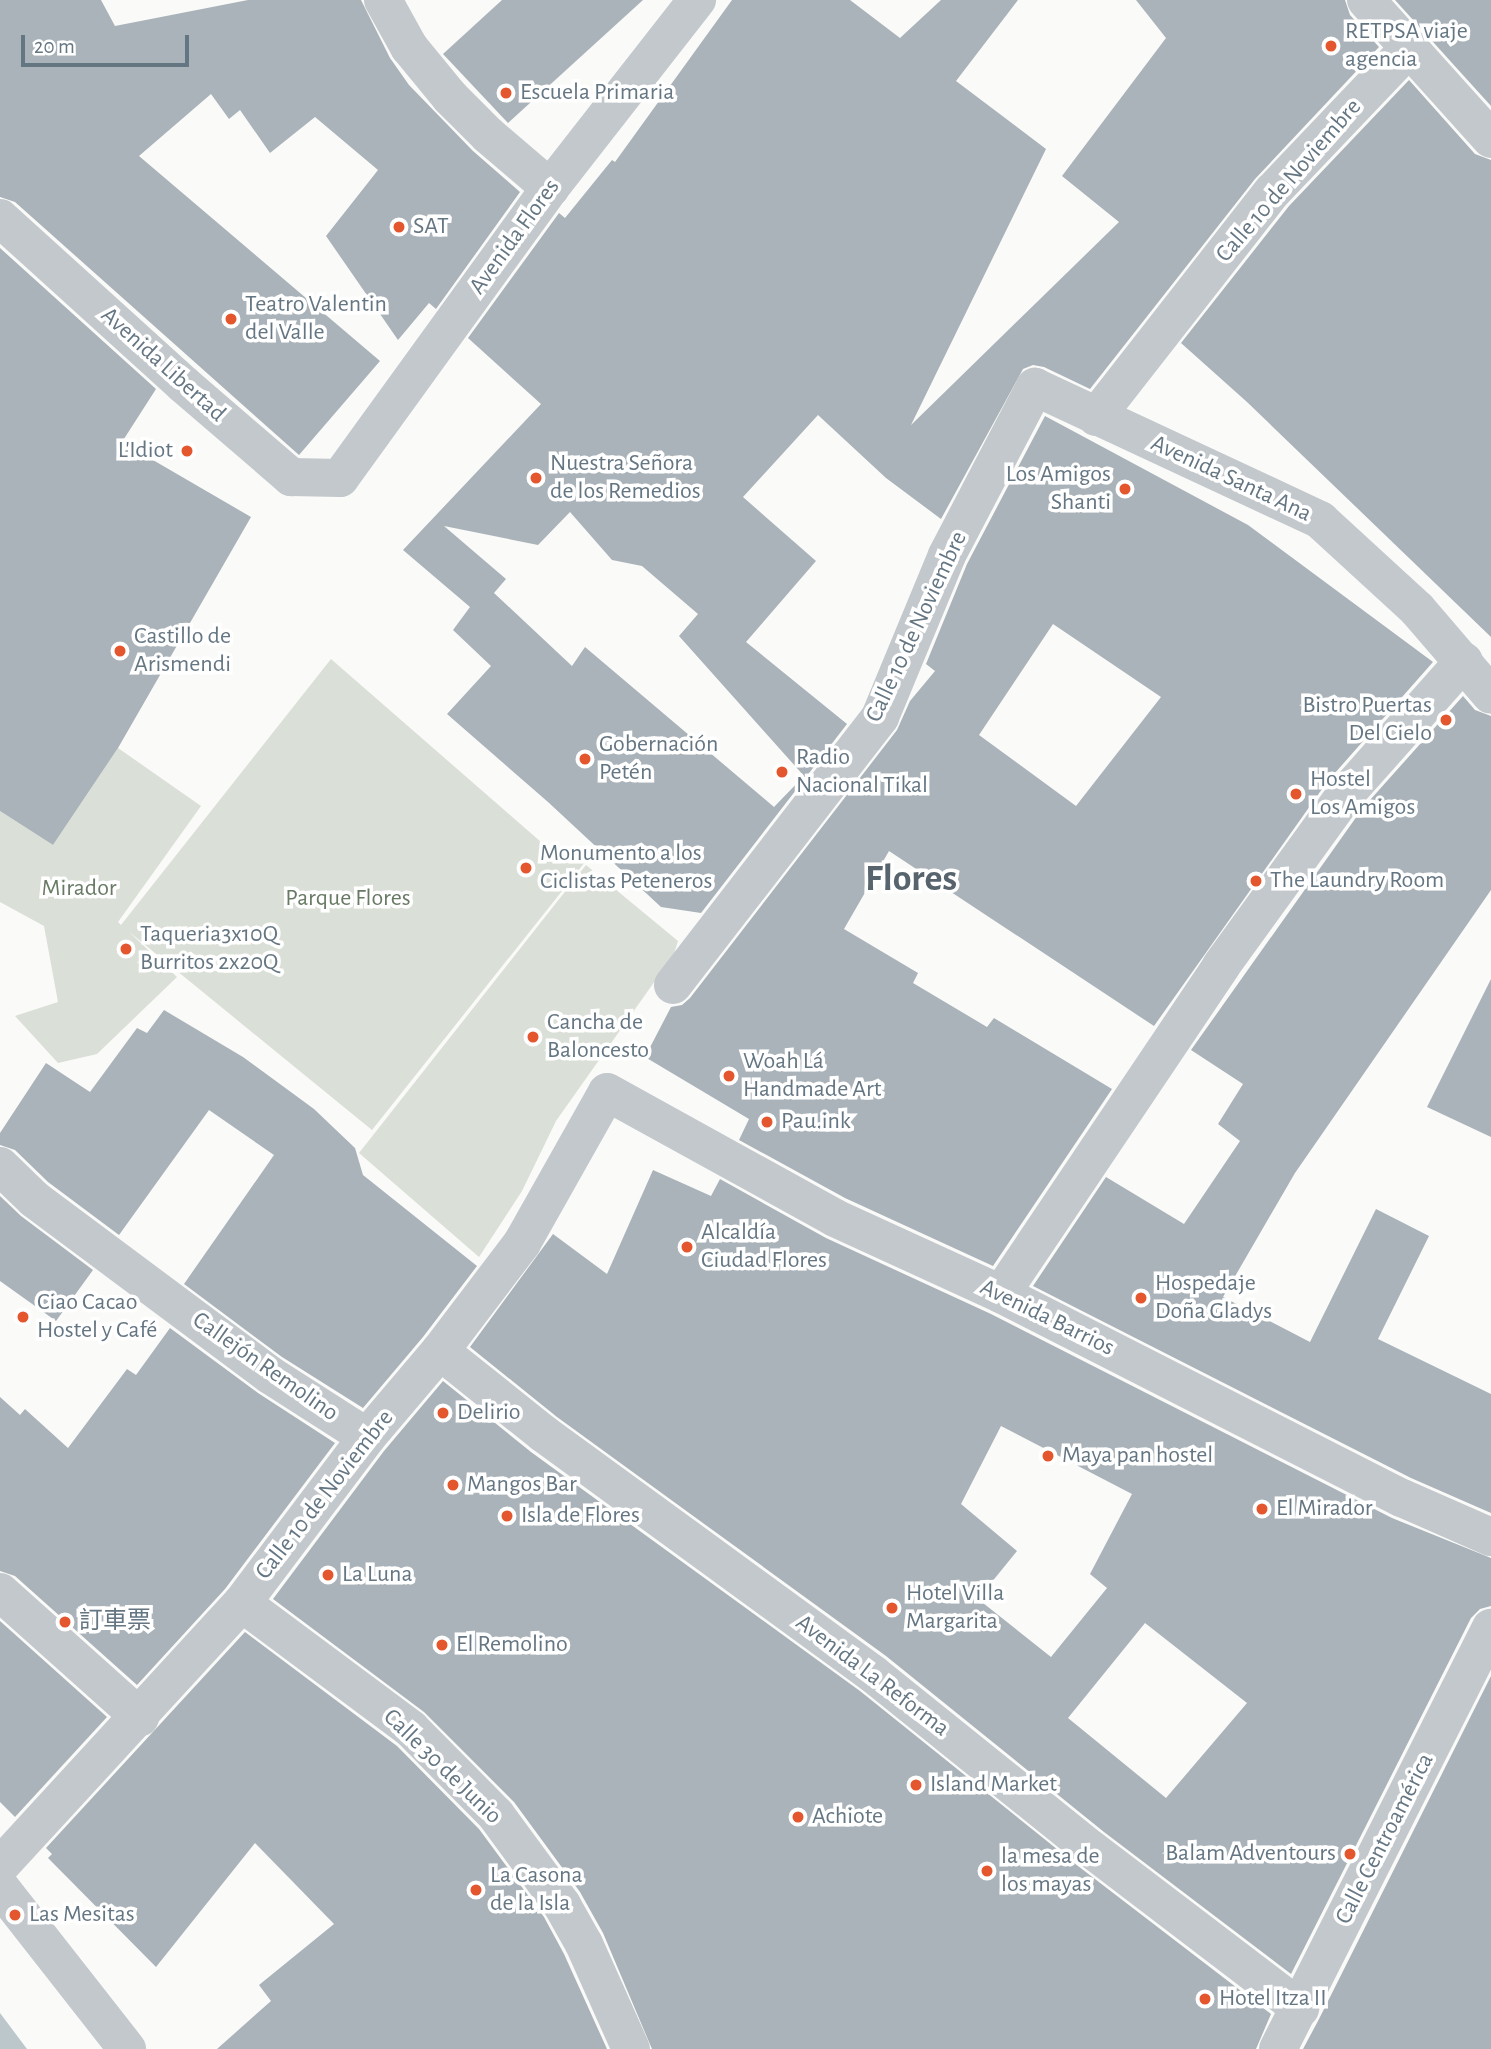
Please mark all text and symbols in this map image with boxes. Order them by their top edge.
place label: RETPSA viaje agencia [1345,18,1468,74]
scale bar [24,21,192,65]
text: 20 m [34,36,75,57]
marker: RETPSA viaje agencia [1323,38,1339,54]
place label: Escuela Primaria [520,79,674,107]
marker: Escuela Primaria [498,85,514,101]
street label: Calle 10 de Noviembre [1210,93,1368,269]
street label: Avenida Flores [464,174,566,300]
place label: SAT [413,213,449,241]
marker: SAT [391,219,407,235]
place label: Teatro Valentin del Valle [245,291,387,347]
street label: Avenida Libertad [95,301,231,429]
marker: Teatro Valentin del Valle [223,311,239,327]
street label: Avenida Santa Ana [1146,429,1316,529]
place label: L'Idiot [118,437,173,465]
marker: L'Idiot [179,443,195,459]
place label: Nuestra Señora de los Remedios [550,450,701,506]
place label: Los Amigos Shanti [1006,461,1111,517]
marker: Nuestra Señora de los Remedios [528,470,544,486]
marker: Los Amigos Shanti [1117,481,1133,497]
street label: Calle 10 de Noviembre [860,527,974,727]
place label: Castillo de Arismendi [134,623,231,679]
marker: Castillo de Arismendi [112,643,128,659]
place label: Bistro Puertas Del Cielo [1302,692,1432,748]
marker: Bistro Puertas Del Cielo [1438,712,1454,728]
place label: Gobernación Petén [599,731,718,787]
place label: Radio Nacional Tikal [796,744,928,800]
marker: Gobernación Petén [577,751,593,767]
marker: Radio Nacional Tikal [774,764,790,780]
place label: Hostel Los Amigos [1310,766,1415,822]
marker: Hostel Los Amigos [1288,786,1304,802]
place label: Monumento a los Ciclistas Peteneros [540,840,712,896]
district label: Flores [865,857,957,903]
marker: Monumento a los Ciclistas Peteneros [518,860,534,876]
place label: The Laundry Room [1270,867,1444,895]
marker: The Laundry Room [1248,873,1264,889]
park label: Mirador [41,875,117,903]
park label: Parque Flores [285,885,411,913]
place label: Taqueria3x10Q Burritos 2x20Q [140,921,278,977]
marker: Taqueria3x10Q Burritos 2x20Q [118,941,134,957]
place label: Cancha de Baloncesto [547,1009,649,1065]
marker: Cancha de Baloncesto [525,1029,541,1045]
place label: Woah Lá Handmade Art [743,1048,881,1104]
marker: Woah Lá Handmade Art [721,1068,737,1084]
place label: Pau.ink [781,1108,851,1136]
marker: Pau.ink [759,1114,775,1130]
place label: Alcaldía Ciudad Flores [701,1219,827,1275]
marker: Alcaldía Ciudad Flores [679,1239,695,1255]
place label: Hospedaje Doña Gladys [1155,1270,1272,1326]
street label: Avenida Barrios [975,1273,1119,1363]
place label: Ciao Cacao Hostel y Café [37,1289,157,1345]
marker: Hospedaje Doña Gladys [1133,1290,1149,1306]
street label: Callejón Remolino [187,1306,343,1428]
marker: Ciao Cacao Hostel y Café [15,1309,31,1325]
place label: Delirio [457,1399,521,1427]
street label: Calle 10 de Noviembre [250,1404,400,1586]
marker: Delirio [435,1405,451,1421]
place label: Maya pan hostel [1062,1442,1213,1470]
marker: Maya pan hostel [1040,1448,1056,1464]
place label: Mangos Bar [467,1471,577,1499]
marker: Mangos Bar [445,1477,461,1493]
place label: El Mirador [1276,1495,1372,1523]
marker: El Mirador [1254,1501,1270,1517]
place label: Isla de Flores [521,1502,640,1530]
marker: Isla de Flores [499,1508,515,1524]
place label: La Luna [342,1561,412,1589]
marker: La Luna [320,1567,336,1583]
place label: Hotel Villa Margarita [906,1580,1004,1636]
marker: Hotel Villa Margarita [884,1600,900,1616]
place label: 訂車票 [79,1608,151,1636]
street label: Avenida La Reforma [789,1609,955,1743]
marker: 訂車票 [57,1614,73,1630]
place label: El Remolino [456,1631,568,1659]
marker: El Remolino [434,1637,450,1653]
street label: Calle 30 de Junio [377,1703,507,1831]
street label: Calle Centroamérica [1330,1749,1440,1929]
place label: Island Market [930,1771,1057,1799]
marker: Island Market [908,1777,924,1793]
place label: Achiote [812,1803,883,1831]
marker: Achiote [790,1809,806,1825]
place label: Balam Adventours [1165,1840,1336,1868]
place label: la mesa de los mayas [1001,1843,1100,1899]
marker: Balam Adventours [1342,1846,1358,1862]
place label: La Casona de la Isla [490,1862,582,1918]
marker: la mesa de los mayas [979,1863,995,1879]
marker: La Casona de la Isla [468,1882,484,1898]
place label: Las Mesitas [29,1901,135,1929]
marker: Las Mesitas [7,1907,23,1923]
place label: Hotel Itza II [1219,1985,1327,2013]
marker: Hotel Itza II [1197,1991,1213,2007]

